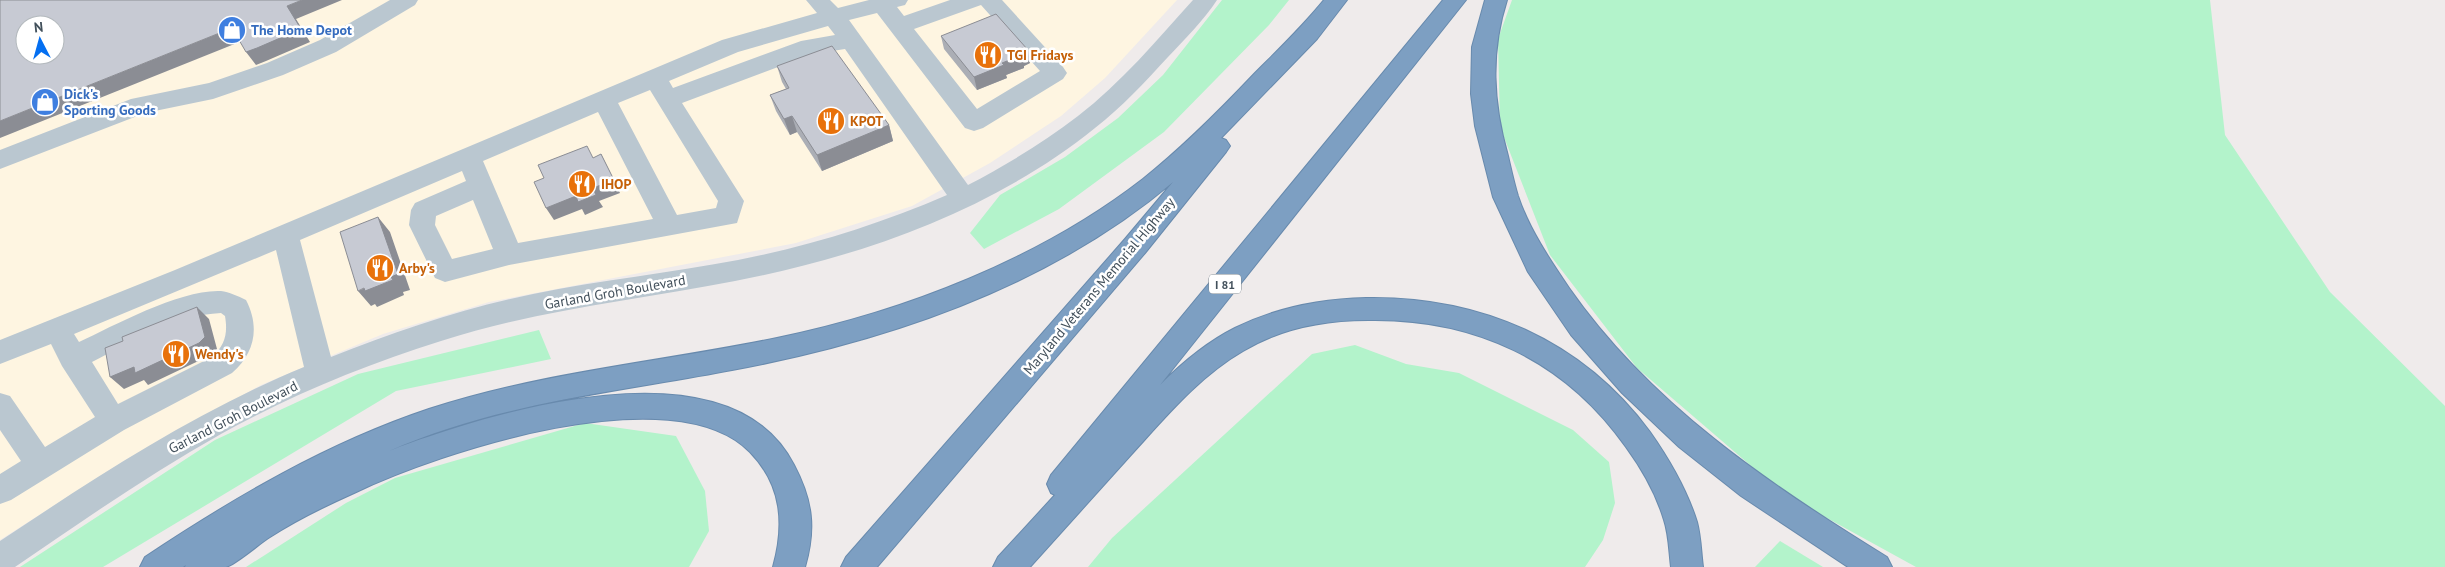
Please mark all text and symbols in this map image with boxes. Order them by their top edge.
north arrow [15,15,65,65]
shop icon: The Home Depot [217,15,247,45]
text: N [33,18,44,37]
place label: The Home Depot [251,21,352,39]
restaurant icon: TGI Fridays [973,40,1003,70]
place label: TGI Fridays [1007,46,1073,64]
place label: Dick's Sporting Goods [64,85,156,119]
shop icon: Dick's Sporting Goods [30,87,60,117]
restaurant icon: KPOT [816,106,846,136]
place label: KPOT [850,112,883,130]
restaurant icon: IHOP [567,169,597,199]
place label: IHOP [601,175,632,193]
street label: Maryland Veterans Memorial Highway [1019,193,1179,378]
restaurant icon: Arby's [365,253,395,283]
place label: Arby's [399,259,435,277]
street label: Garland Groh Boulevard [543,271,687,313]
road number: I 81 [1209,274,1241,294]
restaurant icon: Wendy's [161,339,191,369]
place label: Wendy's [195,345,244,363]
street label: Garland Groh Boulevard [165,377,301,457]

